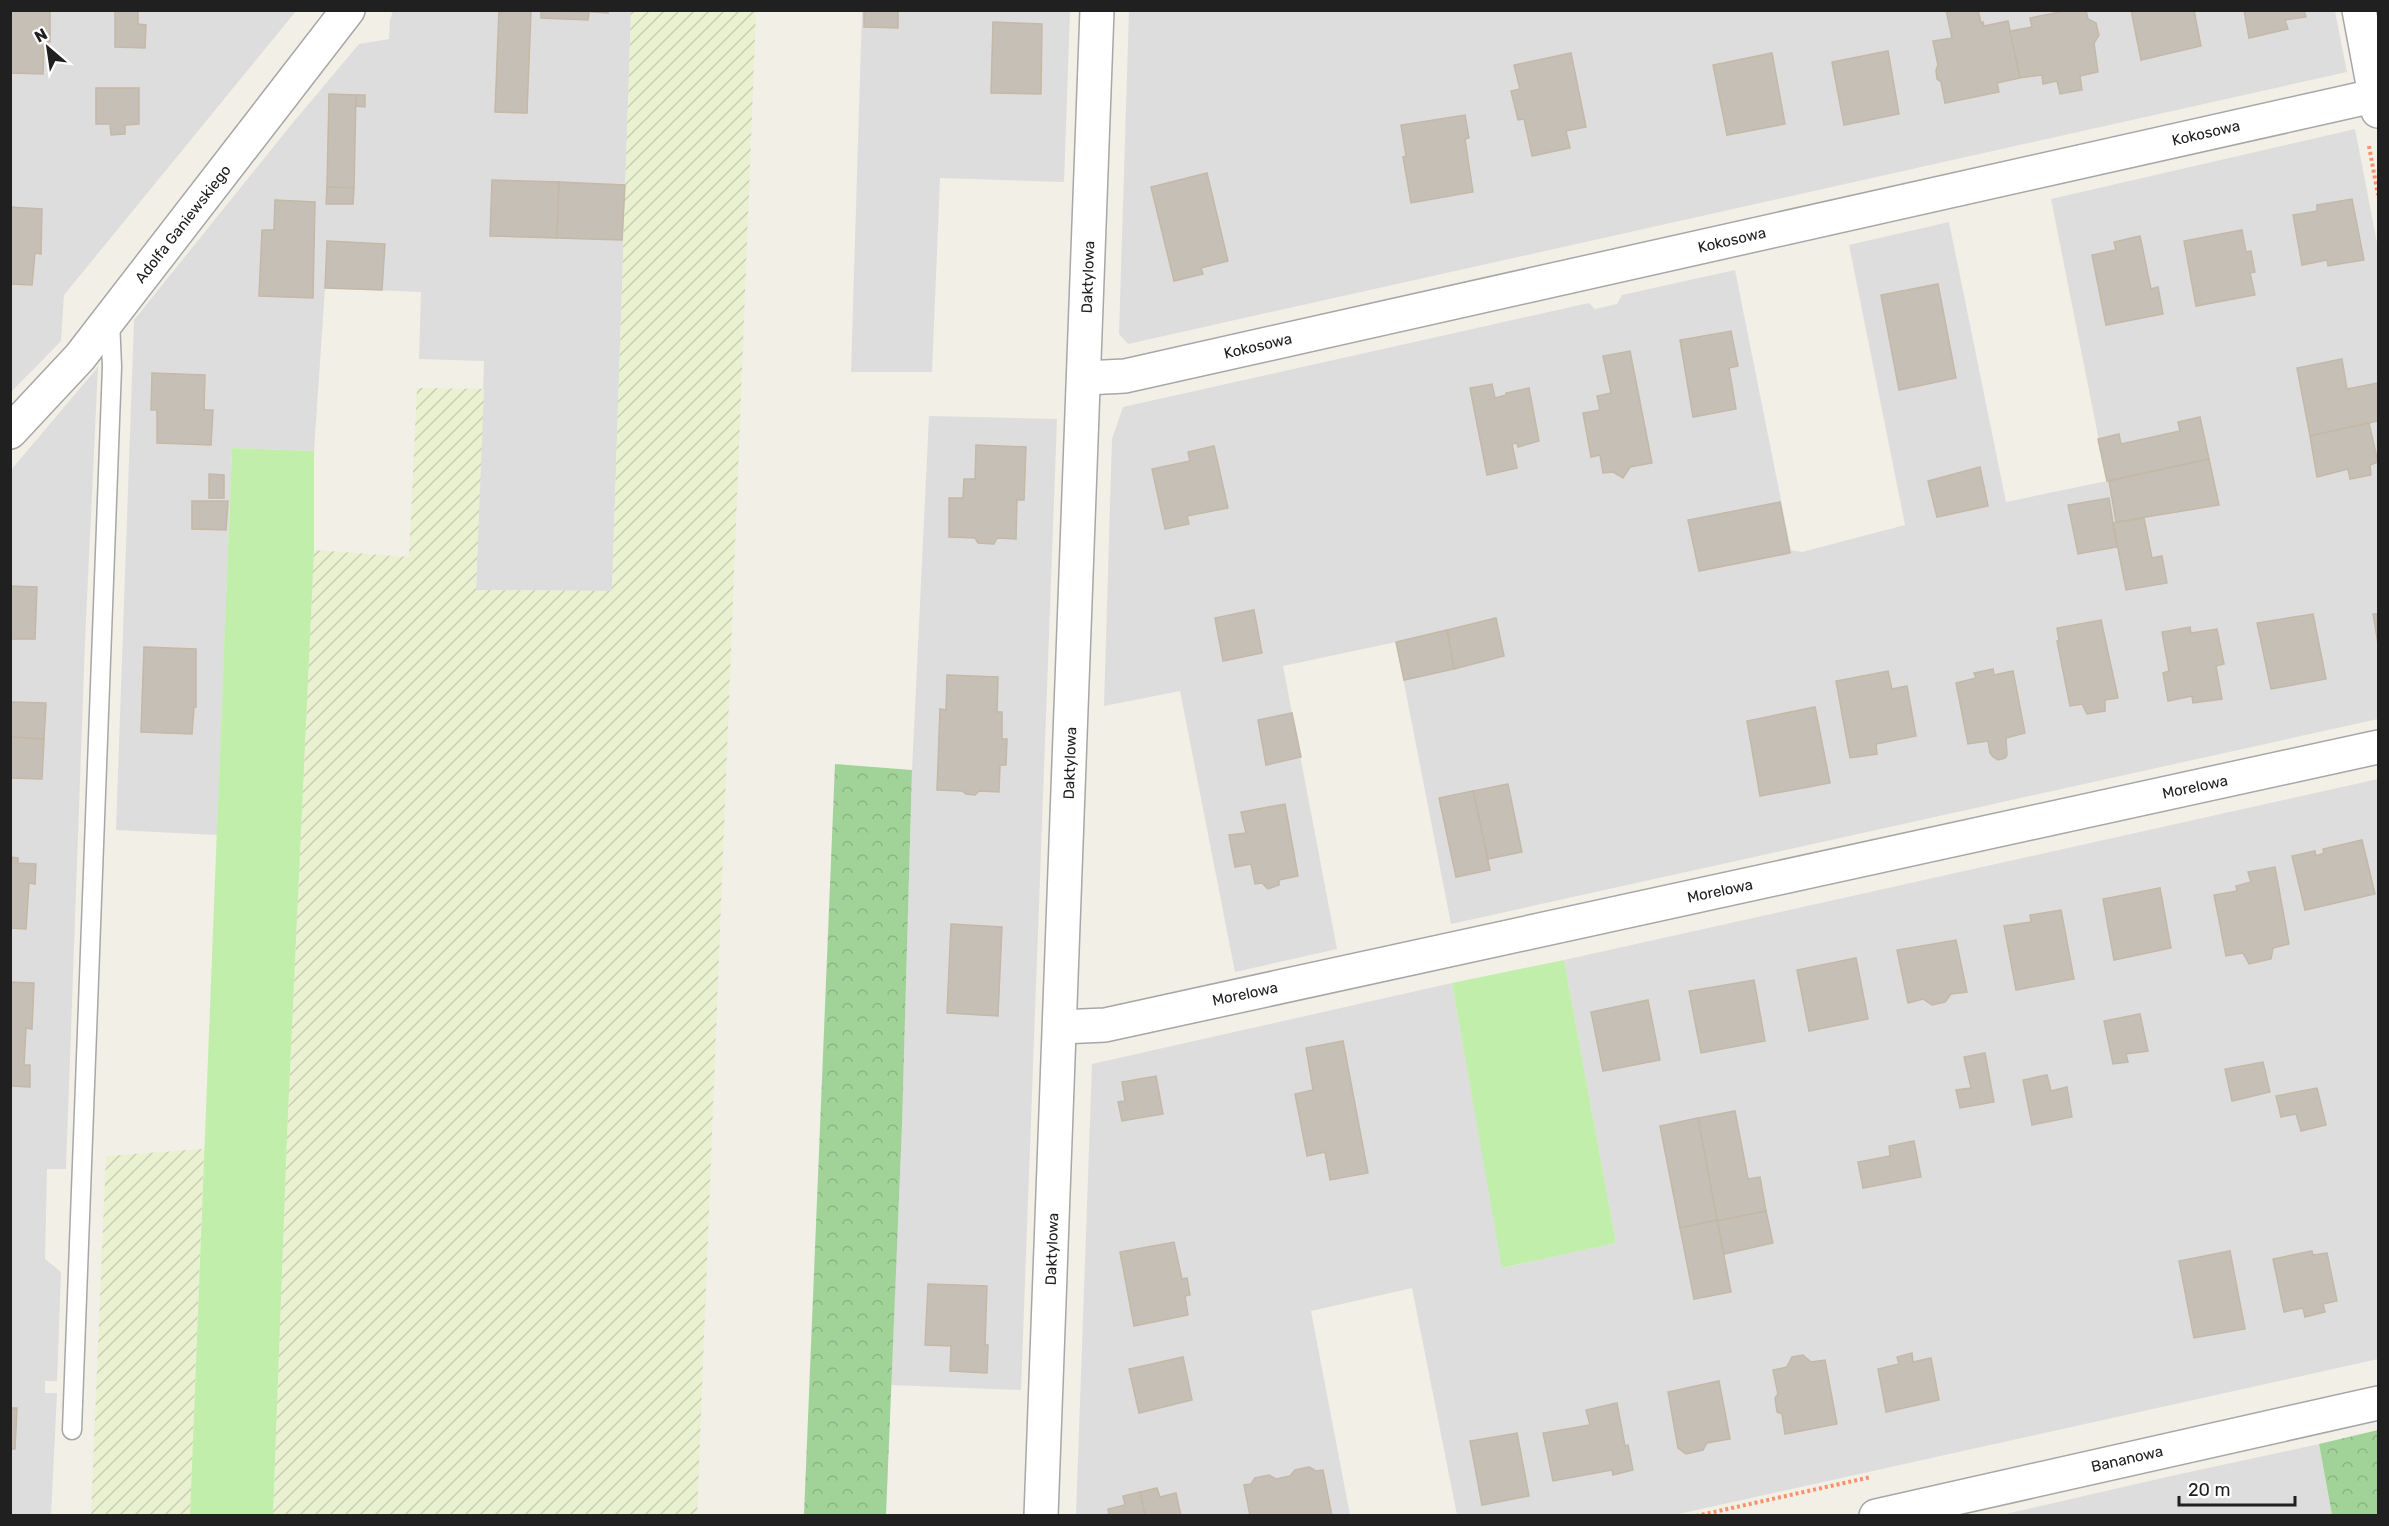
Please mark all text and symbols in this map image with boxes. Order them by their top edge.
north arrow [18,18,78,78]
text: N [31,24,51,46]
street label: Kokosowa [2170,116,2242,150]
street label: Adolfa Ganiewskiego [131,161,235,287]
street label: Kokosowa [1696,223,1768,257]
street label: Daktylowa [1078,240,1098,314]
street label: Kokosowa [1222,329,1294,363]
street label: Daktylowa [1060,726,1080,800]
street label: Morelowa [2161,771,2229,803]
street label: Morelowa [1686,875,1754,907]
street label: Morelowa [1211,978,1279,1010]
street label: Daktylowa [1042,1212,1062,1286]
street label: Bananowa [2089,1442,2165,1476]
scale bar [2179,1469,2294,1507]
text: 20 m [2188,1479,2230,1501]

